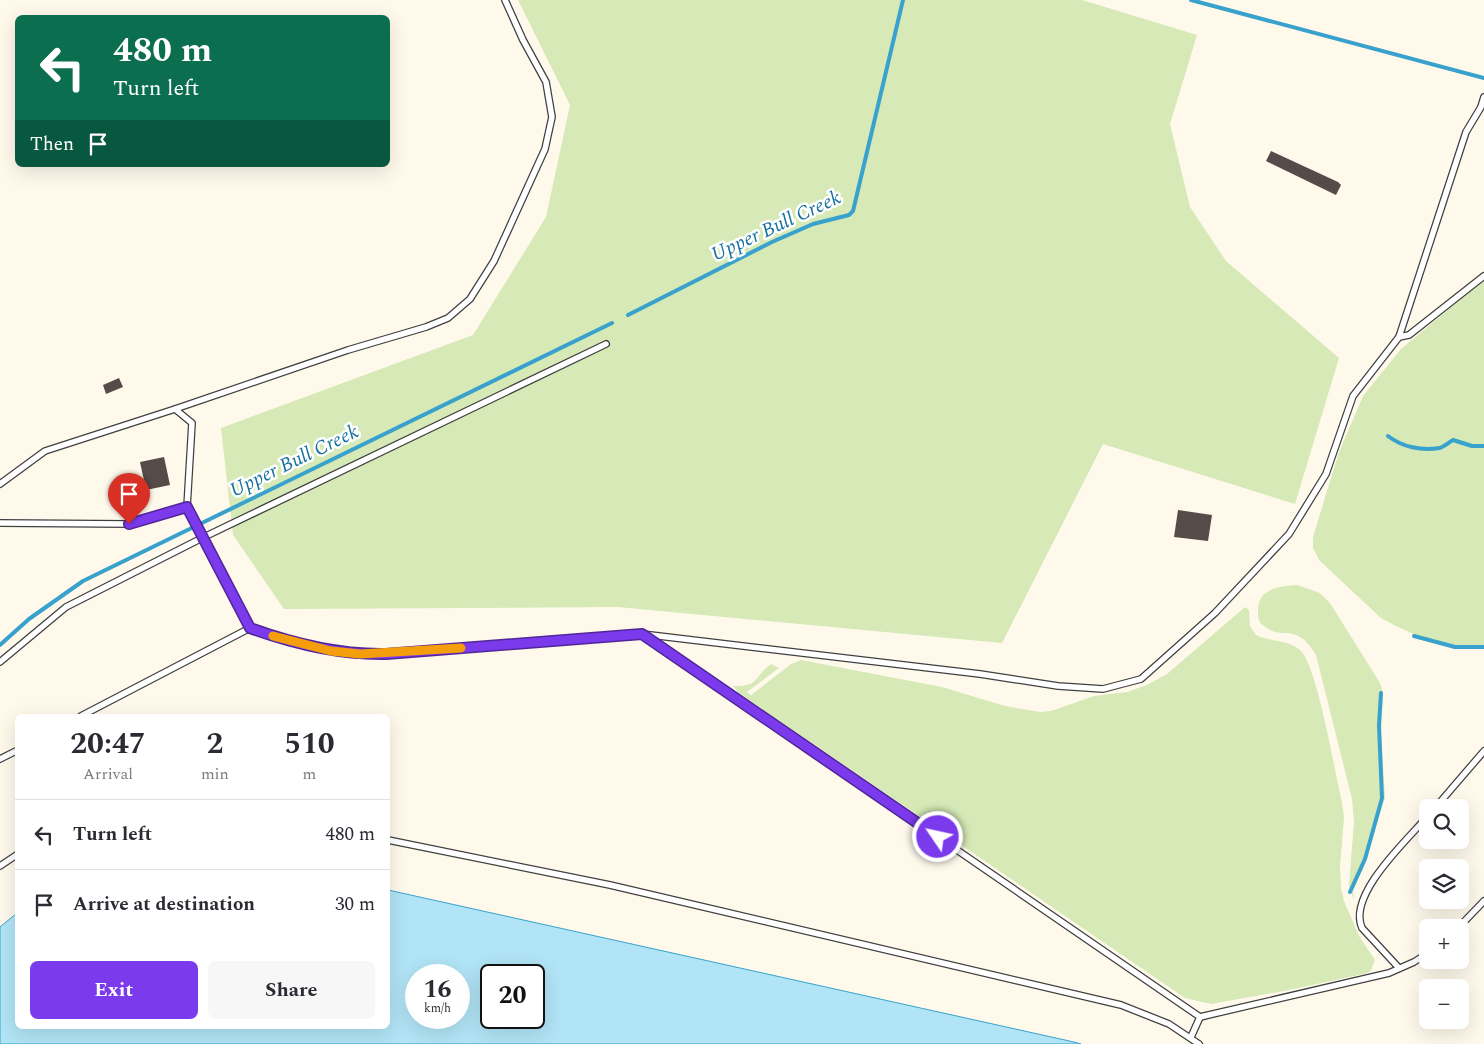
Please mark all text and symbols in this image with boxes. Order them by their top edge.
text: 480 m [113,24,212,77]
icon: left [30,35,95,100]
text: Turn left [113,72,199,105]
text: Then [30,130,74,159]
icon: arrive [84,130,112,158]
water label: Upper Bull Creek [706,182,847,269]
water label: Upper Bull Creek [224,416,364,505]
pin [108,473,150,524]
icon: arrive [115,480,143,508]
text: 20:47 [70,721,146,767]
text: 2 [206,721,223,767]
text: 510 [284,721,335,767]
text: Arrival [83,762,133,786]
text: min [201,762,229,786]
text: m [303,762,316,786]
map controls [1419,799,1469,1029]
button: search [1419,799,1469,849]
position arrow [911,810,963,862]
text: Turn left [73,820,152,849]
text: 480 m [325,820,375,849]
icon: left [30,821,58,849]
button: layers [1419,859,1469,909]
text: Arrive at destination [73,890,255,919]
text: 30 m [335,890,375,919]
icon: arrive [30,891,58,919]
button: + [1419,919,1469,969]
button: Exit [30,961,198,1019]
button: Share [208,961,375,1019]
speed limit sign: 20 [480,964,545,1029]
text: 16 [423,971,452,1009]
button: − [1419,979,1469,1029]
text: km/h [424,999,451,1018]

